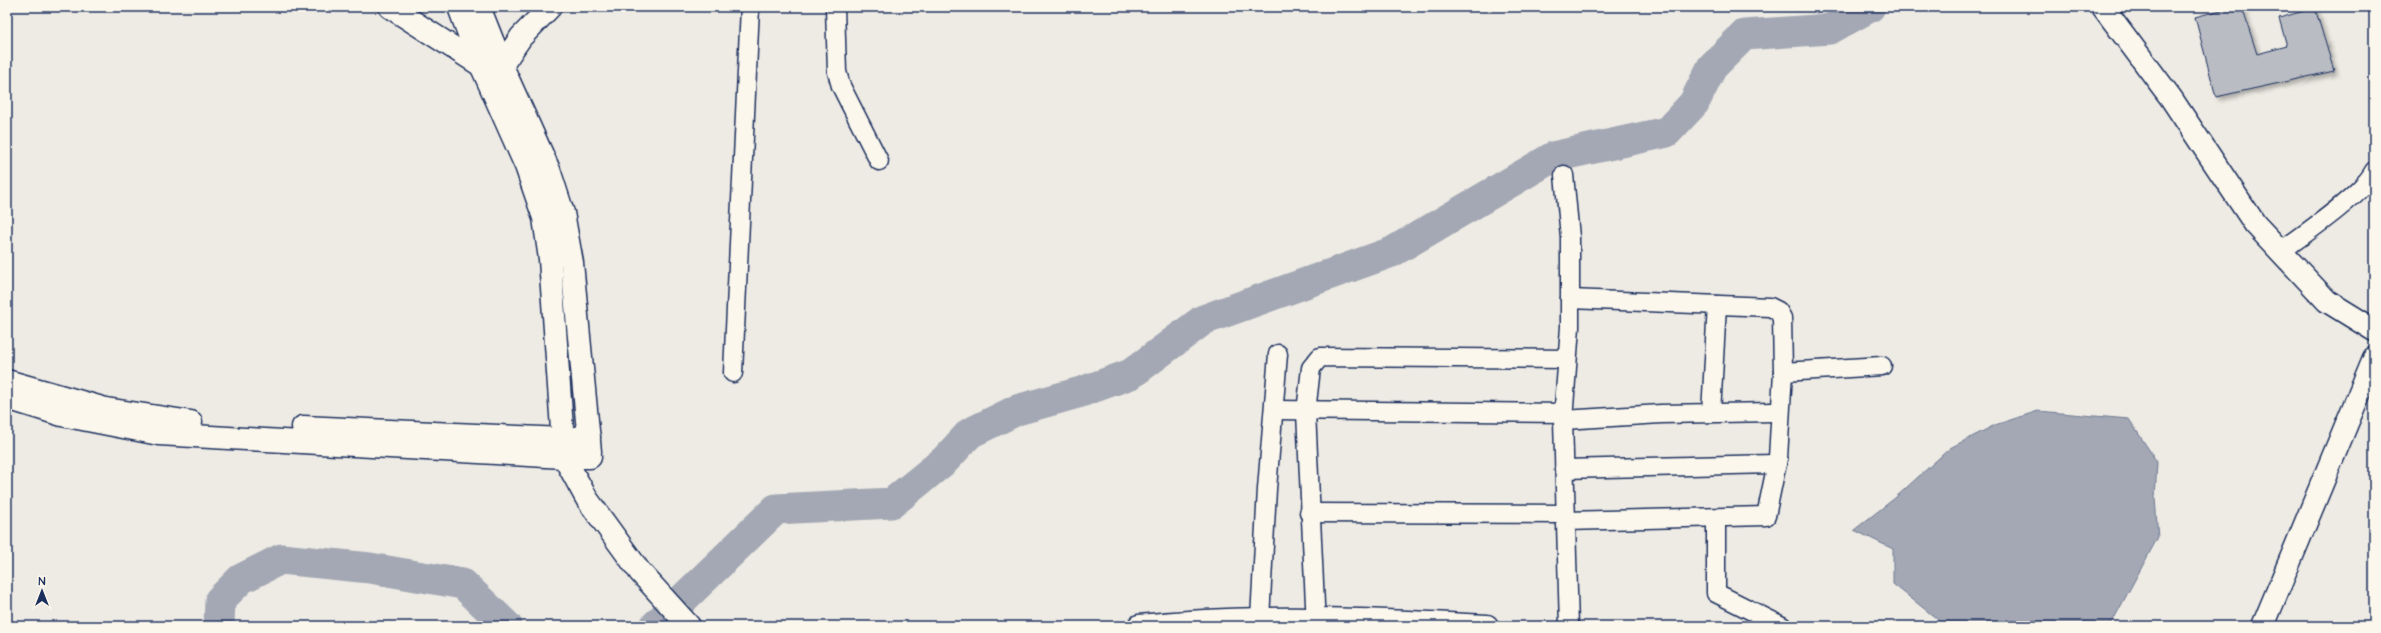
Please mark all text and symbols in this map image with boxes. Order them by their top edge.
north arrow [22,571,62,611]
text: N [39,574,46,589]

